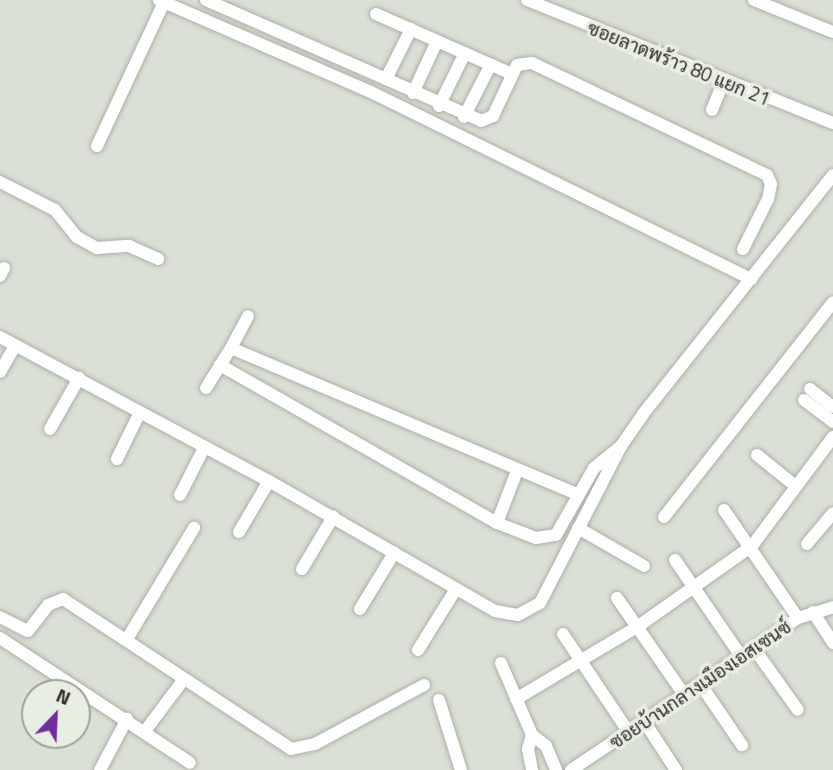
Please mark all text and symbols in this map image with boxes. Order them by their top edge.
street label: ซอยลาดพร้าว 80 แยก 21 [584,16,774,110]
street label: ซอยบ้านกลางเมืองเอสเซนซ์ [605,615,795,753]
north arrow [21,679,91,749]
text: N [52,680,75,712]

